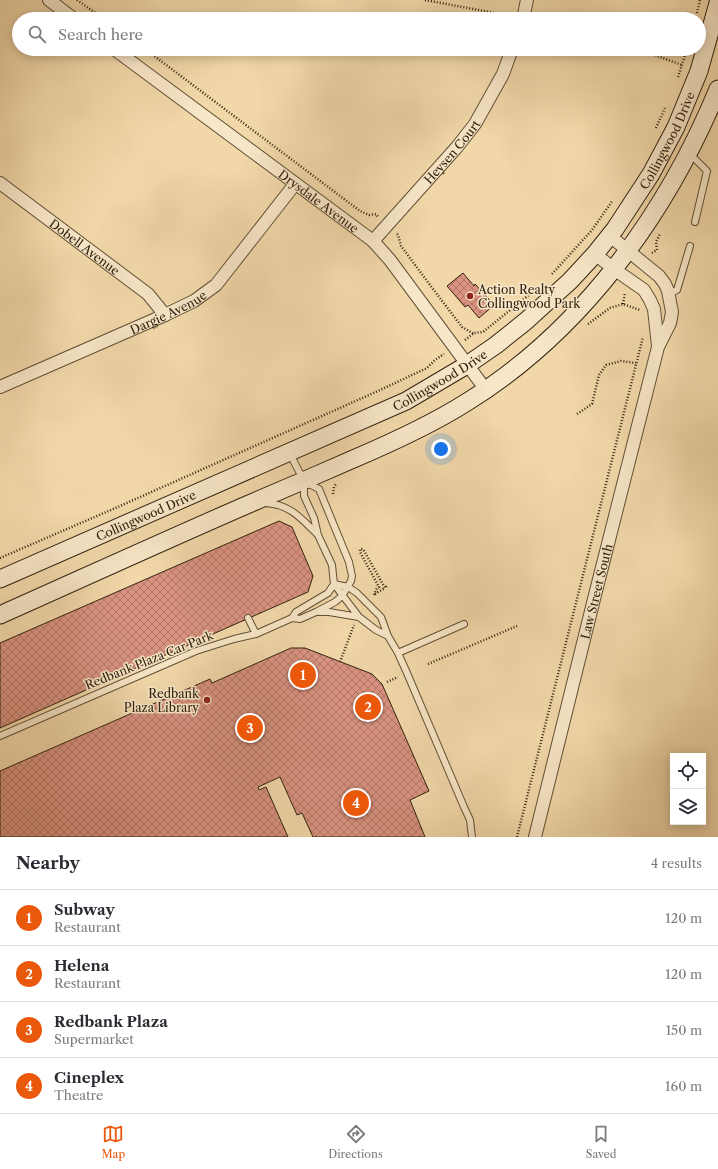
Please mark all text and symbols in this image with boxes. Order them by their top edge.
search box [12,12,706,56]
icon: search [26,23,48,45]
text: Search here [58,25,143,44]
street label: Collingwood Drive [636,89,697,192]
street label: Heysen Court [420,117,483,187]
street label: Drysdale Avenue [276,166,362,236]
street label: Dobell Avenue [47,215,123,278]
place label: Action Realty Collingwood Park [477,282,581,311]
street label: Dargie Avenue [127,287,209,337]
marker: Action Realty Collingwood Park [465,291,475,301]
street label: Collingwood Drive [390,346,490,413]
your location [431,439,451,459]
street label: Collingwood Drive [93,487,198,544]
street label: Law Street South [577,542,615,641]
street label: Redbank Plaza Car Park [83,627,216,693]
pin: 1 [290,660,316,690]
place label: Redbank Plaza Library [124,686,200,715]
pin: 2 [355,692,381,722]
marker: Redbank Plaza Library [202,695,212,705]
pin: 3 [237,713,263,743]
map controls [670,753,706,825]
button: locate [670,753,706,789]
pin: 4 [343,788,369,818]
button: layers [670,789,706,825]
text: Nearby [16,853,80,873]
text: 4 results [651,855,702,871]
text: Subway [54,900,115,919]
text: 1 [26,910,32,926]
text: 120 m [665,910,702,926]
text: Restaurant [54,919,121,935]
text: Helena [54,956,110,975]
text: 2 [25,966,33,982]
text: 120 m [665,966,702,982]
text: Restaurant [54,975,121,991]
text: Redbank Plaza [54,1012,168,1031]
text: 3 [25,1022,33,1038]
text: 150 m [666,1022,702,1038]
text: Supermarket [54,1031,134,1047]
text: Cineplex [54,1068,124,1087]
text: 4 [25,1078,33,1094]
text: 160 m [665,1078,702,1094]
text: Theatre [54,1087,103,1103]
tab: Map [102,1123,125,1161]
tab: Directions [328,1123,383,1161]
tab: Saved [586,1123,616,1161]

